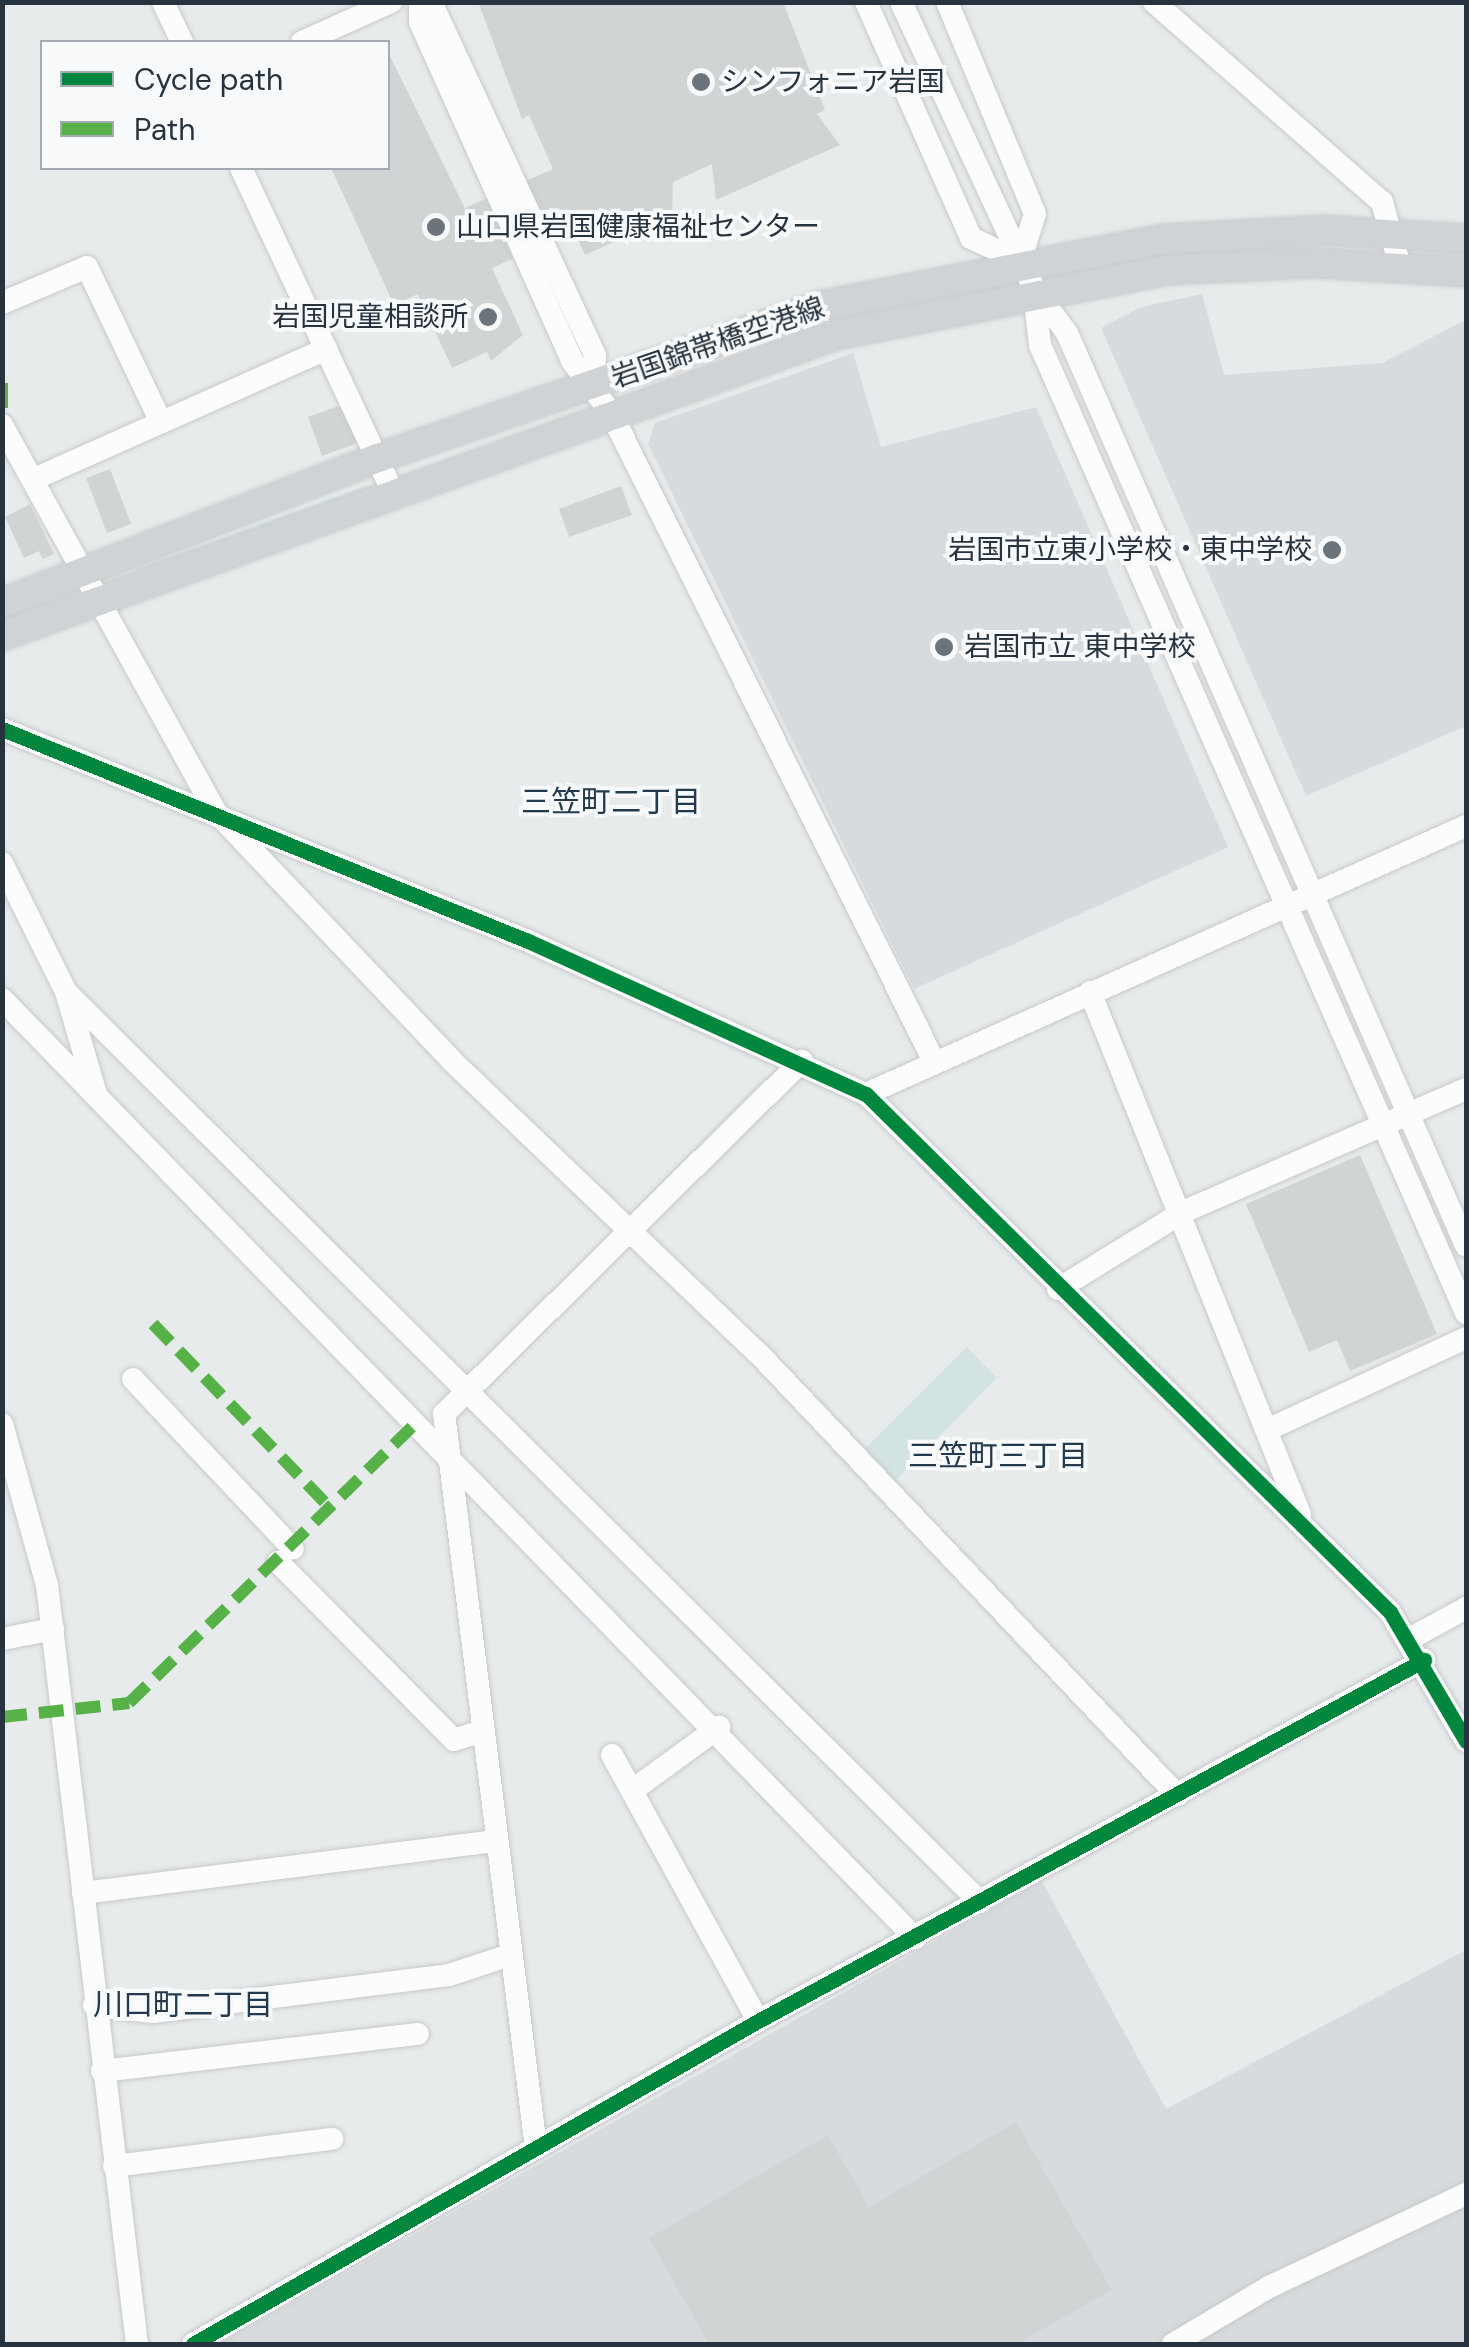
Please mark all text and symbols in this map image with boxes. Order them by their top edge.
legend [40,40,390,170]
text: Cycle path [134,60,283,99]
place label: シンフォニア岩国 [721,65,945,99]
marker: シンフォニア岩国 [690,71,712,93]
text: Path [134,110,196,149]
place label: 山口県岩国健康福祉センター [456,210,820,244]
marker: 山口県岩国健康福祉センター [425,216,447,238]
street label: 岩国錦帯橋空港線 [607,291,829,395]
place label: 岩国児童相談所 [272,300,468,334]
marker: 岩国児童相談所 [477,306,499,328]
place label: 岩国市立東小学校・東中学校 [948,533,1312,567]
marker: 岩国市立東小学校・東中学校 [1321,539,1343,561]
place label: 岩国市立 東中学校 [964,630,1195,664]
marker: 岩国市立 東中学校 [933,636,955,658]
district label: 三笠町二丁目 [521,784,701,820]
district label: 三笠町三丁目 [908,1438,1088,1474]
district label: 川口町二丁目 [93,1987,273,2023]

